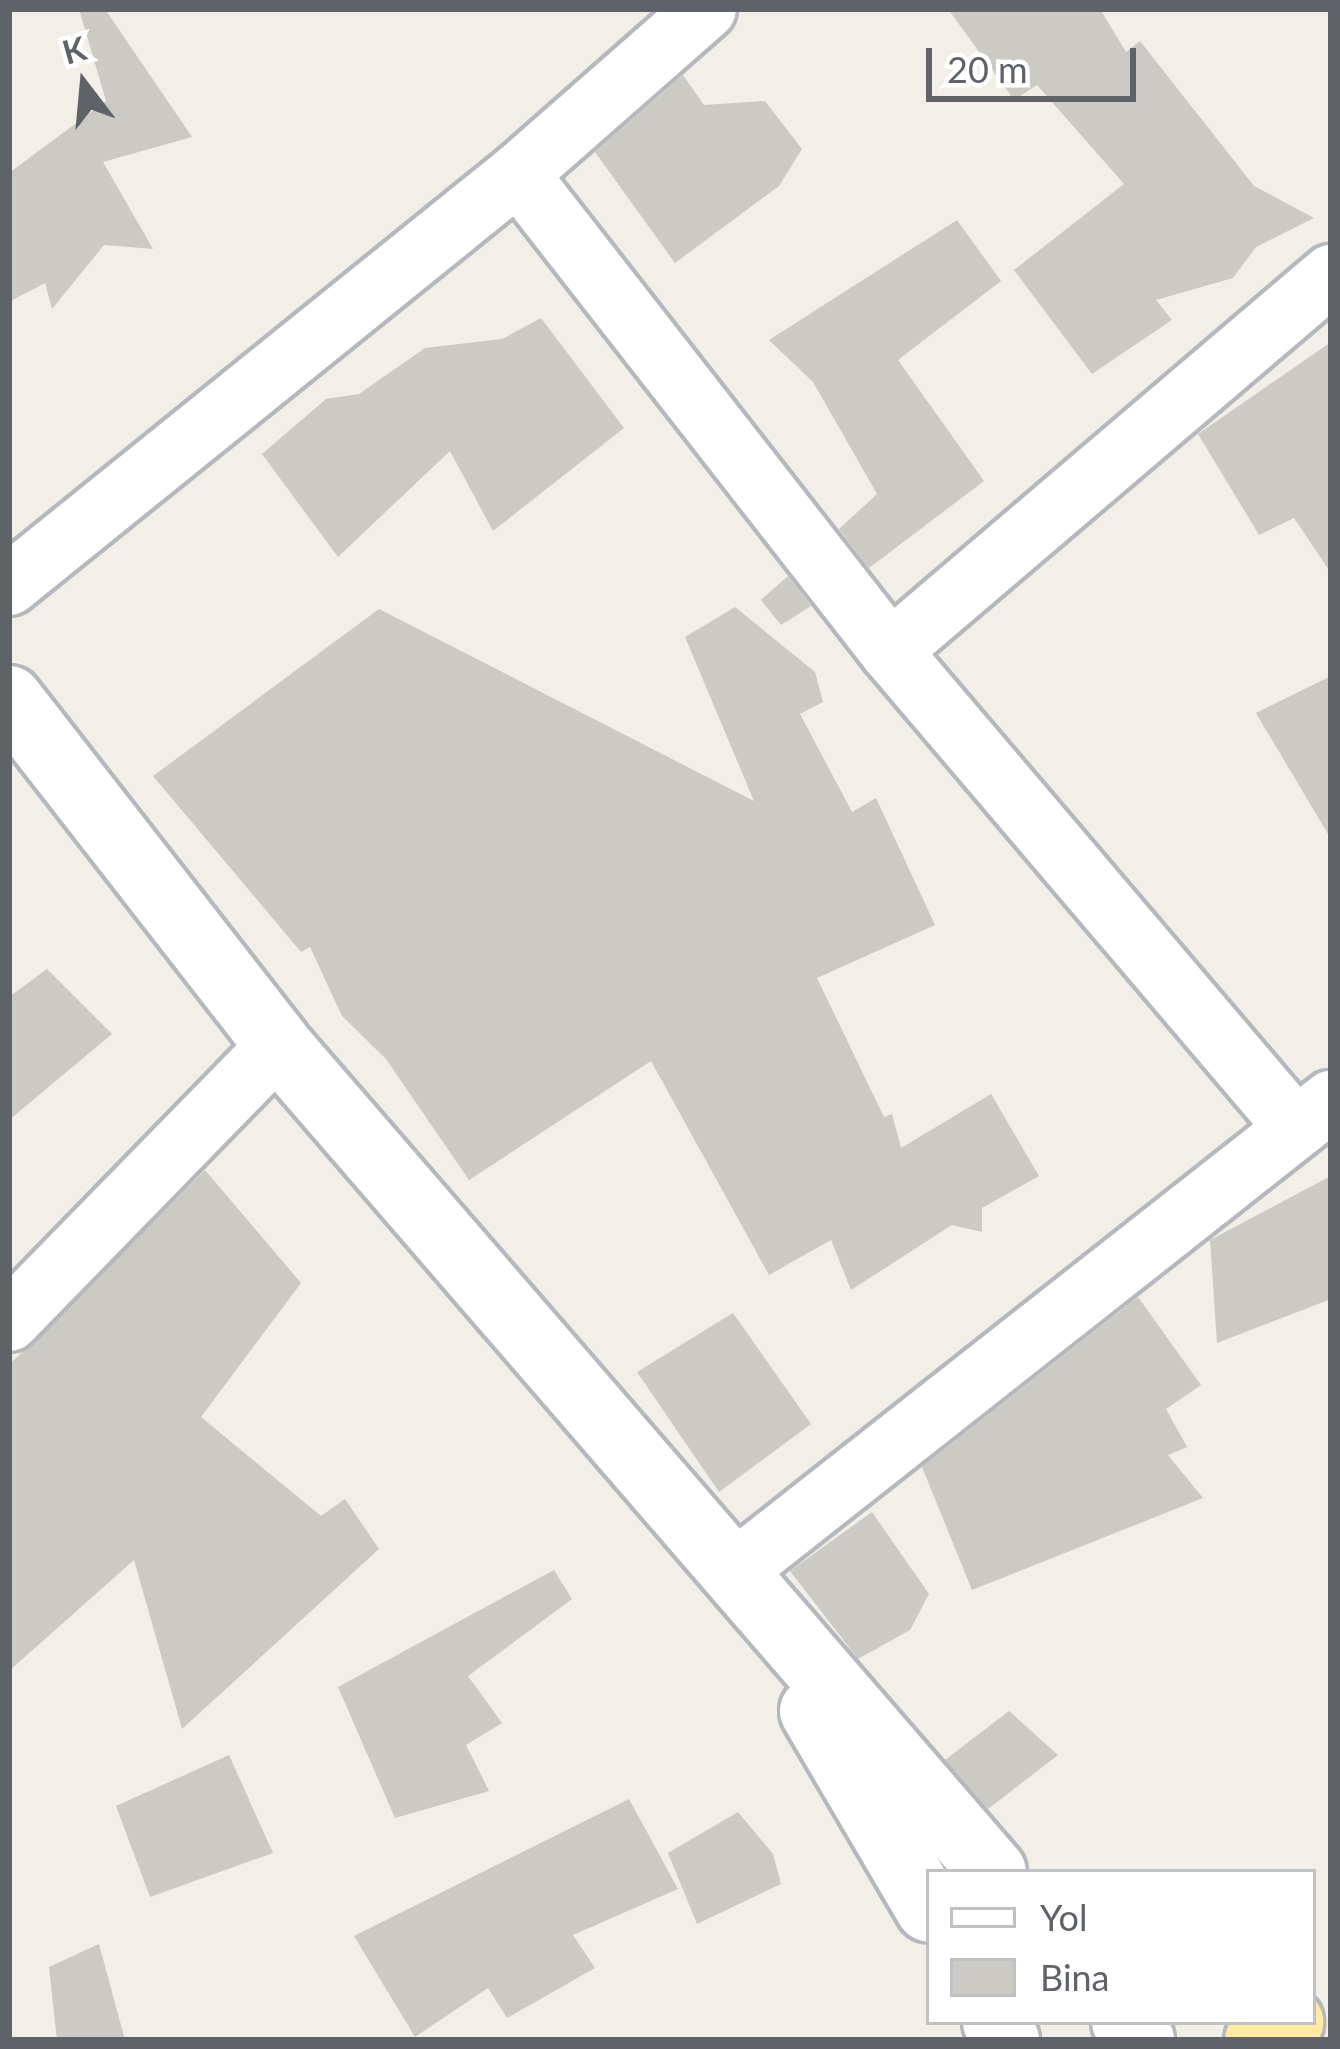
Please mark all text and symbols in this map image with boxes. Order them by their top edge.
north arrow [24,24,144,144]
scale bar [932,24,1142,98]
text: K [58,27,90,72]
text: 20 m [947,47,1028,91]
legend [926,1869,1316,2025]
text: Yol [1040,1895,1087,1939]
text: Bina [1040,1955,1110,1999]

